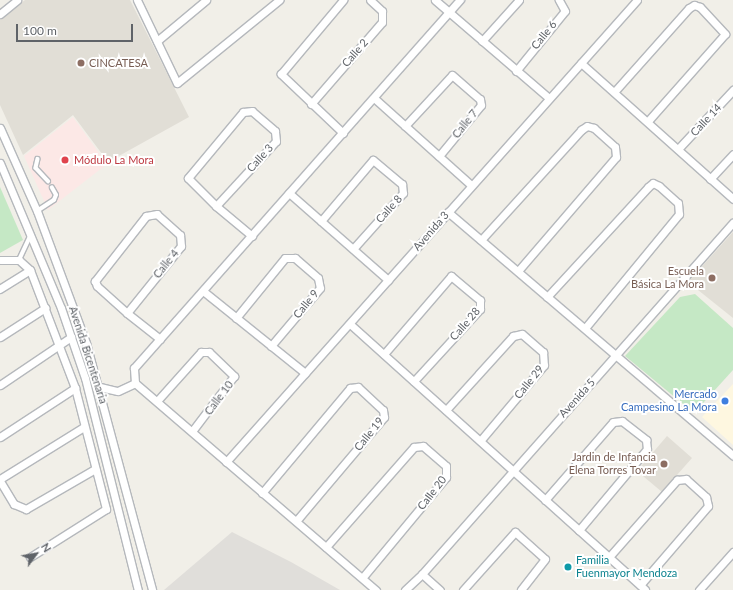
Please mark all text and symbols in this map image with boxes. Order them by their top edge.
scale bar [18,16,135,42]
street label: Calle 6 [528,18,560,52]
text: 100 m [23,23,57,38]
street label: Calle 2 [339,36,371,70]
place label: CINCATESA [89,56,148,70]
marker: CINCATESA [76,58,86,68]
street label: Calle 14 [688,101,724,139]
street label: Calle 7 [449,107,481,141]
street label: Calle 3 [244,141,276,175]
place label: Módulo La Mora [74,153,154,167]
marker: Módulo La Mora [59,154,71,166]
street label: Calle 8 [373,192,405,226]
street label: Avenida 3 [410,209,452,253]
street label: Calle 4 [150,247,182,281]
place label: Escuela Básica La Mora [631,265,704,291]
marker: Escuela Básica La Mora [707,273,717,283]
street label: Calle 9 [290,287,322,321]
street label: Avenida Bicentenaria [66,305,110,405]
street label: Calle 28 [447,305,483,343]
street label: Calle 29 [511,363,547,401]
street label: Avenida 5 [556,376,598,420]
street label: Calle 10 [202,378,236,418]
place label: Mercado Campesino La Mora [621,388,717,414]
marker: Mercado Campesino La Mora [720,396,730,406]
street label: Calle 19 [351,415,387,453]
place label: Jardin de Infancia Elena Torres Tovar [568,451,656,477]
marker: Jardin de Infancia Elena Torres Tovar [659,459,669,469]
street label: Calle 20 [415,473,449,513]
north arrow [16,534,56,574]
text: N [39,540,54,554]
place label: Familia Fuenmayor Mendoza [576,554,678,580]
marker: Familia Fuenmayor Mendoza [563,562,573,572]

